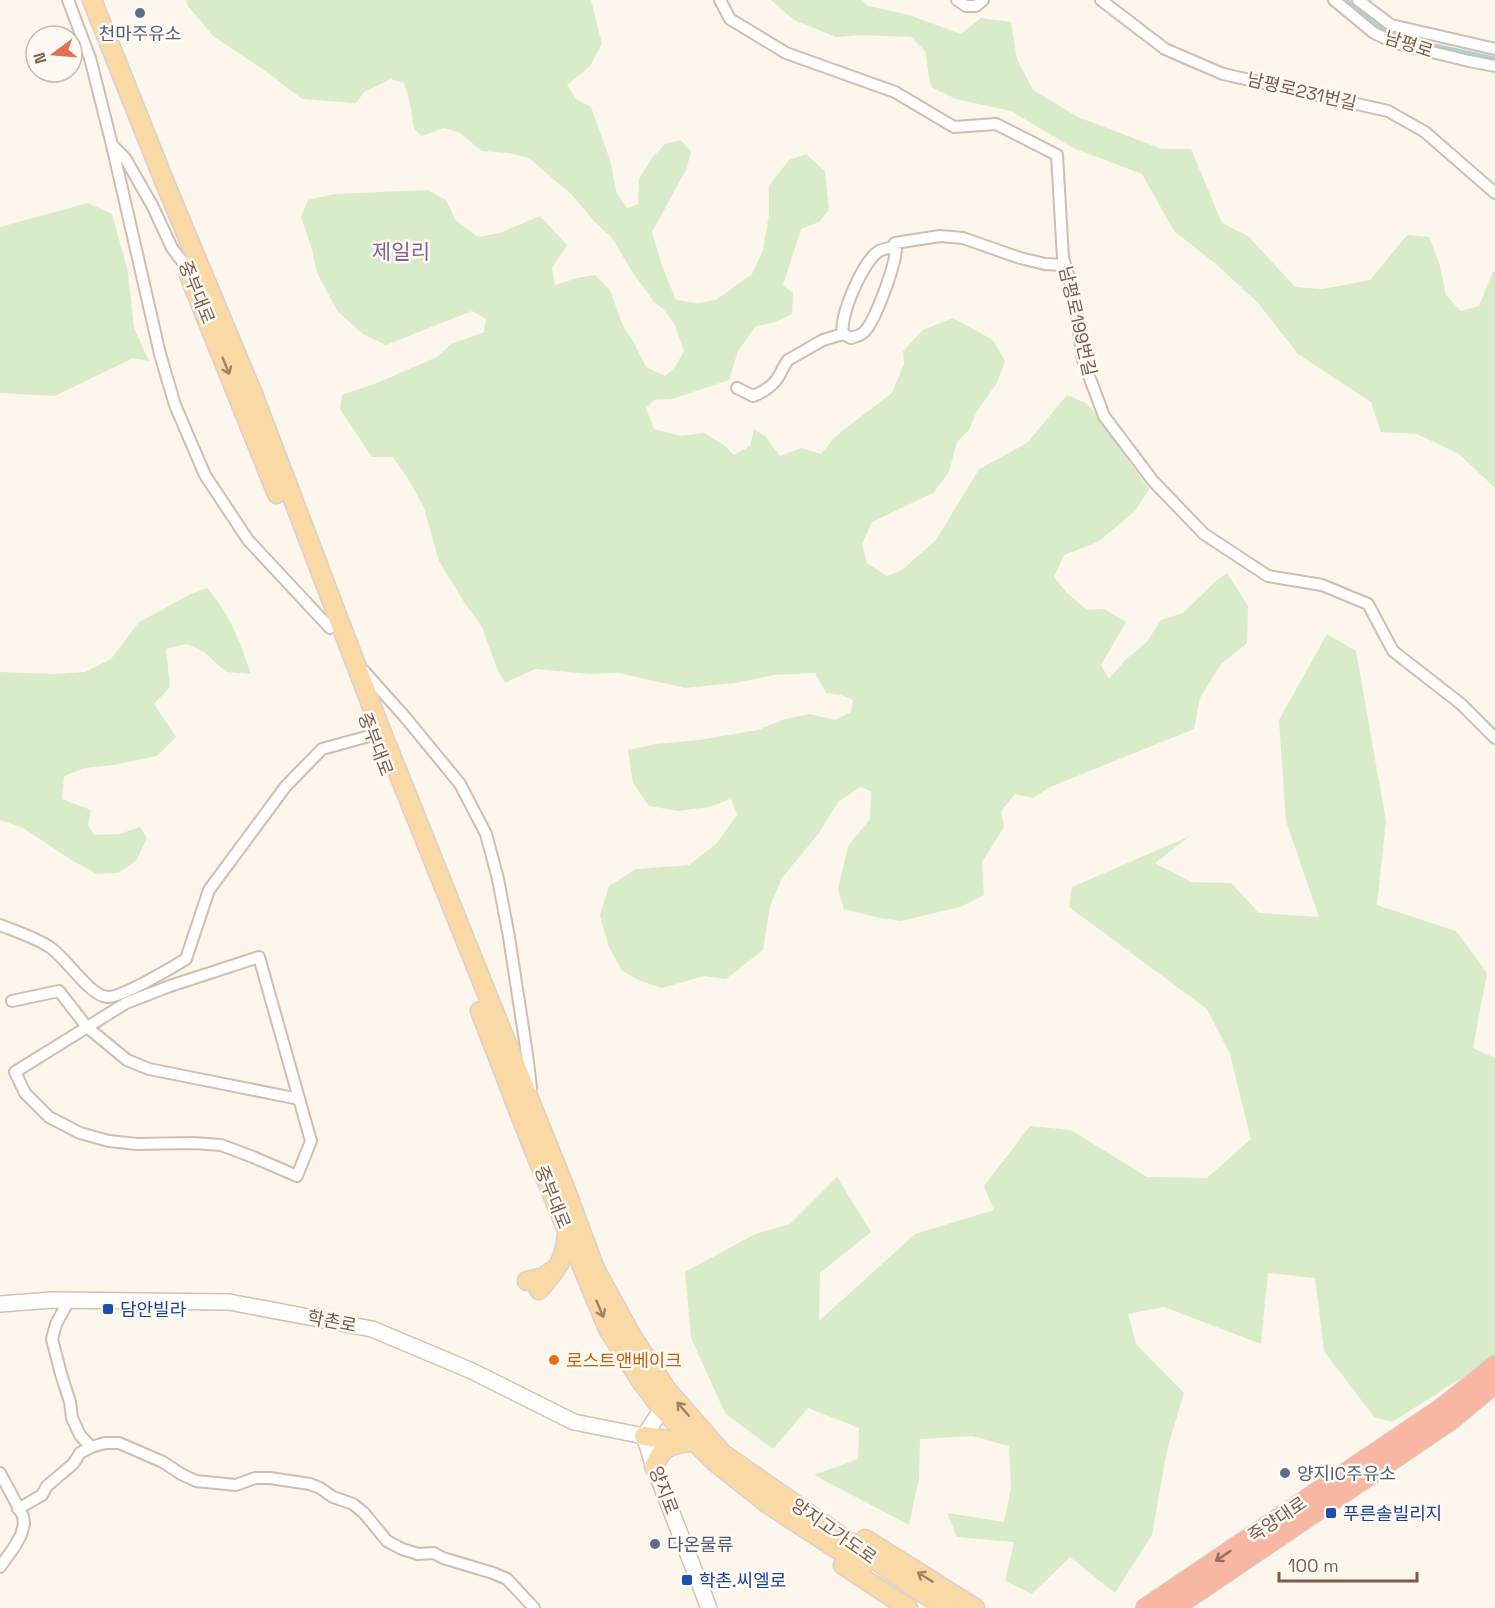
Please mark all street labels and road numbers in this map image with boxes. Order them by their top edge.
street label: 남평로 [1382,25,1436,63]
street label: 남평로231번길 [1245,67,1359,115]
street label: 중부대로 [174,257,220,327]
street label: 남평로199번길 [1054,264,1102,378]
street label: 중부대로 [353,709,399,779]
street label: 중부대로 [530,1162,576,1232]
street label: 학촌로 [305,1305,359,1337]
street label: 양지로 [644,1463,684,1517]
street label: 죽양대로 [1243,1491,1311,1547]
street label: 양지고가도로 [787,1493,881,1569]

